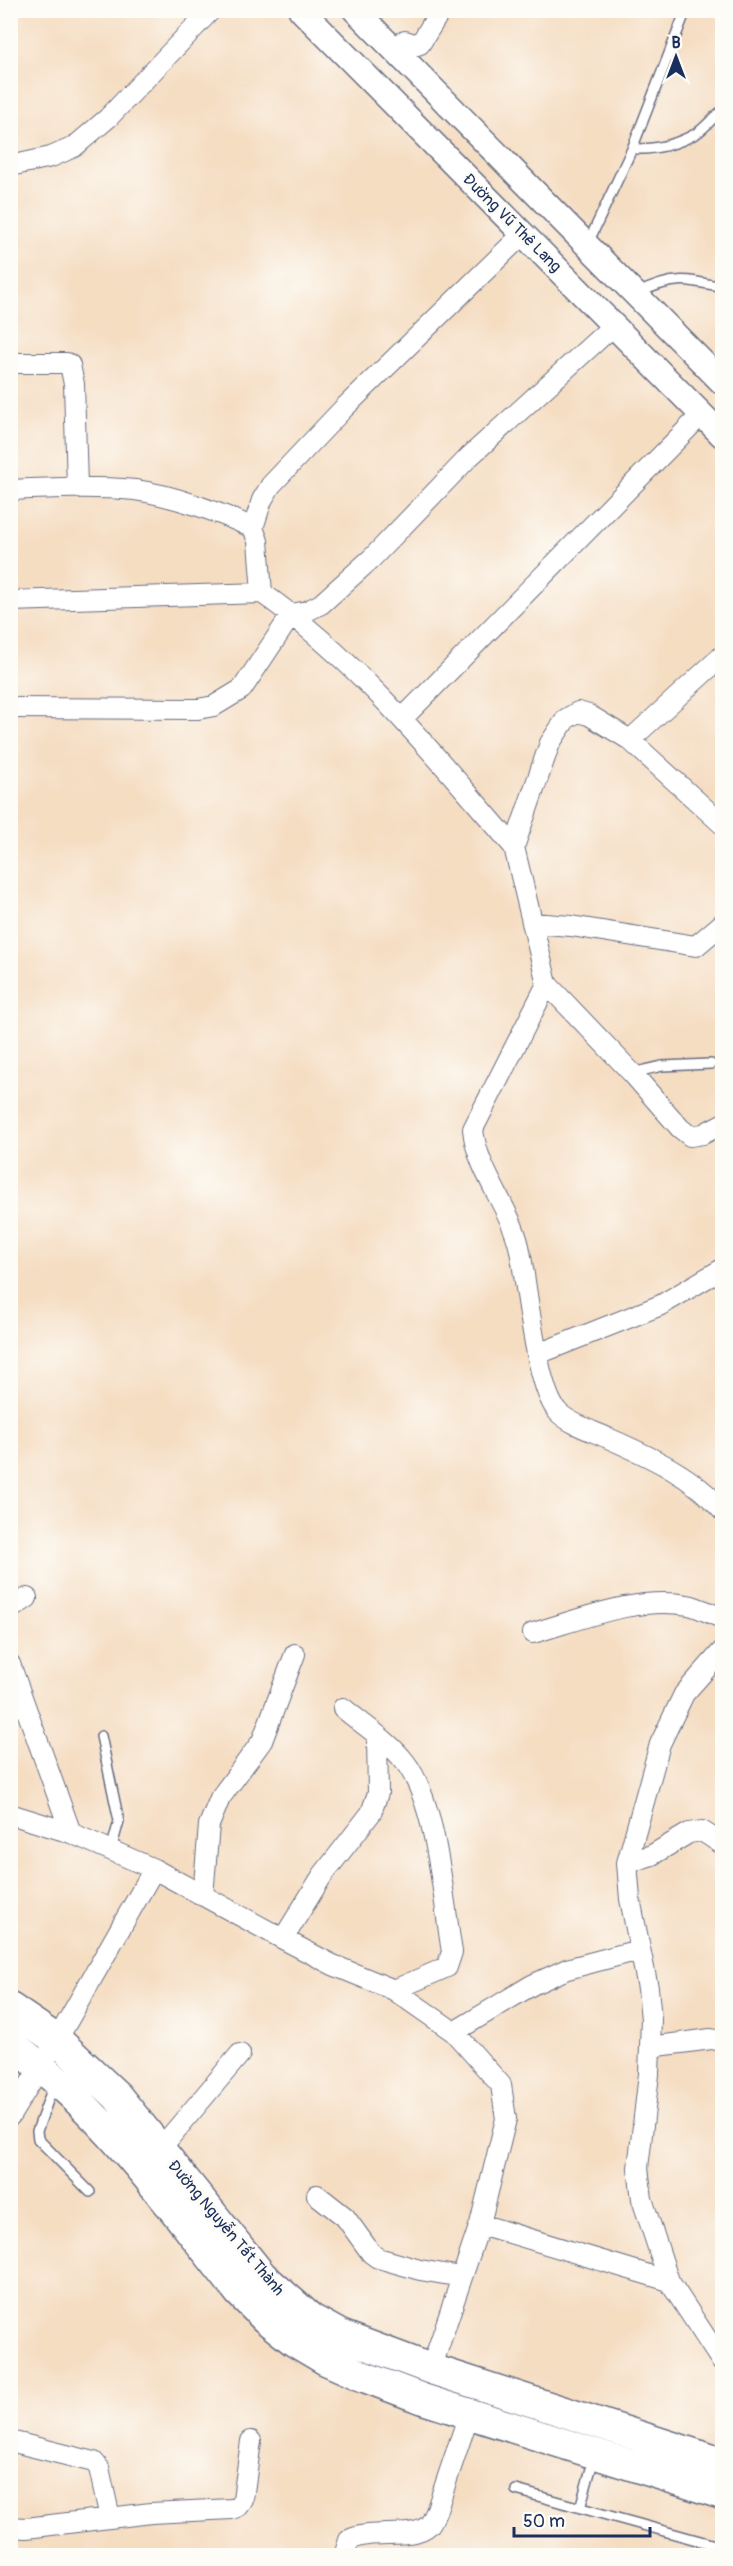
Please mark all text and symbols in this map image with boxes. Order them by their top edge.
north arrow [646,27,706,87]
text: B [671,33,681,53]
street label: Đường Vũ Thê Lang [458,169,566,277]
street label: Đường Nguyễn Tất Thành [163,2156,289,2300]
scale bar [514,2500,650,2538]
text: 50 m [523,2510,565,2533]

